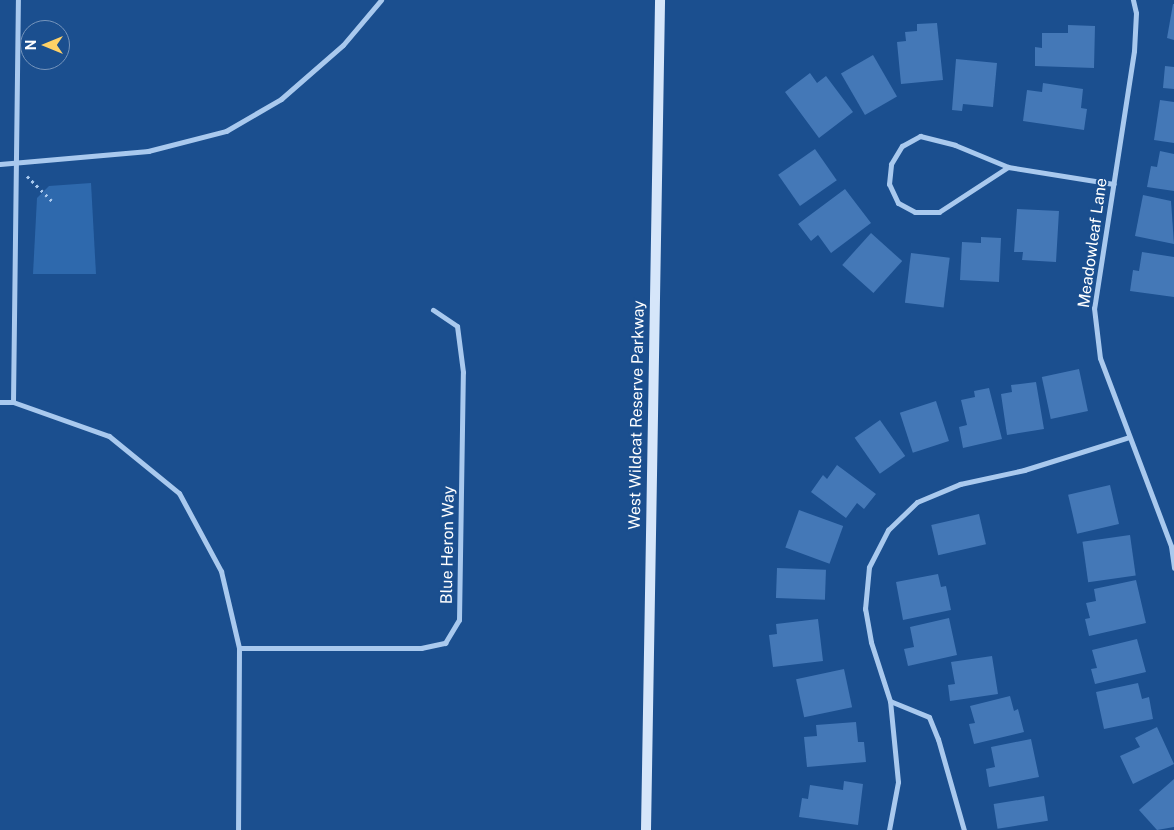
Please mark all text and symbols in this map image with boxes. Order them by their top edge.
north arrow [20,20,70,70]
text: N [23,40,39,50]
street label: Meadowleaf Lane [1074,177,1112,309]
street label: West Wildcat Reserve Parkway [625,300,649,530]
street label: Blue Heron Way [437,485,459,605]

